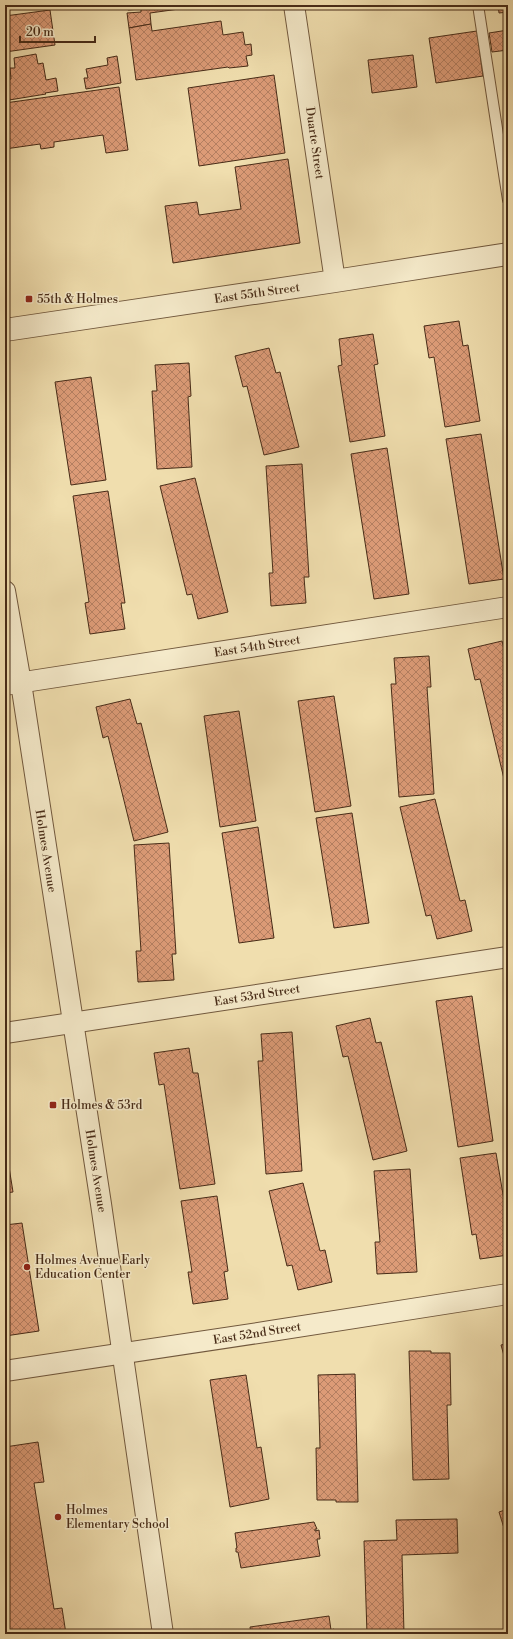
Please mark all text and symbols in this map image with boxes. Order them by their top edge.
scale bar [20,18,95,44]
text: 20 m [26,25,54,40]
street label: Duarte Street [302,106,327,181]
street label: East 55th Street [213,280,302,307]
place label: 55th & Holmes [37,292,118,307]
marker: 55th & Holmes [24,294,34,304]
street label: East 54th Street [213,632,302,661]
street label: Holmes Avenue [32,809,59,894]
street label: East 53rd Street [213,981,302,1010]
place label: Holmes & 53rd [61,1098,143,1113]
marker: Holmes & 53rd [48,1100,58,1110]
street label: Holmes Avenue [82,1129,109,1214]
place label: Holmes Avenue Early Education Center [35,1253,150,1282]
marker: Holmes Avenue Early Education Center [22,1262,32,1272]
street label: East 52nd Street [212,1319,303,1348]
place label: Holmes Elementary School [66,1503,170,1532]
marker: Holmes Elementary School [53,1512,63,1522]

